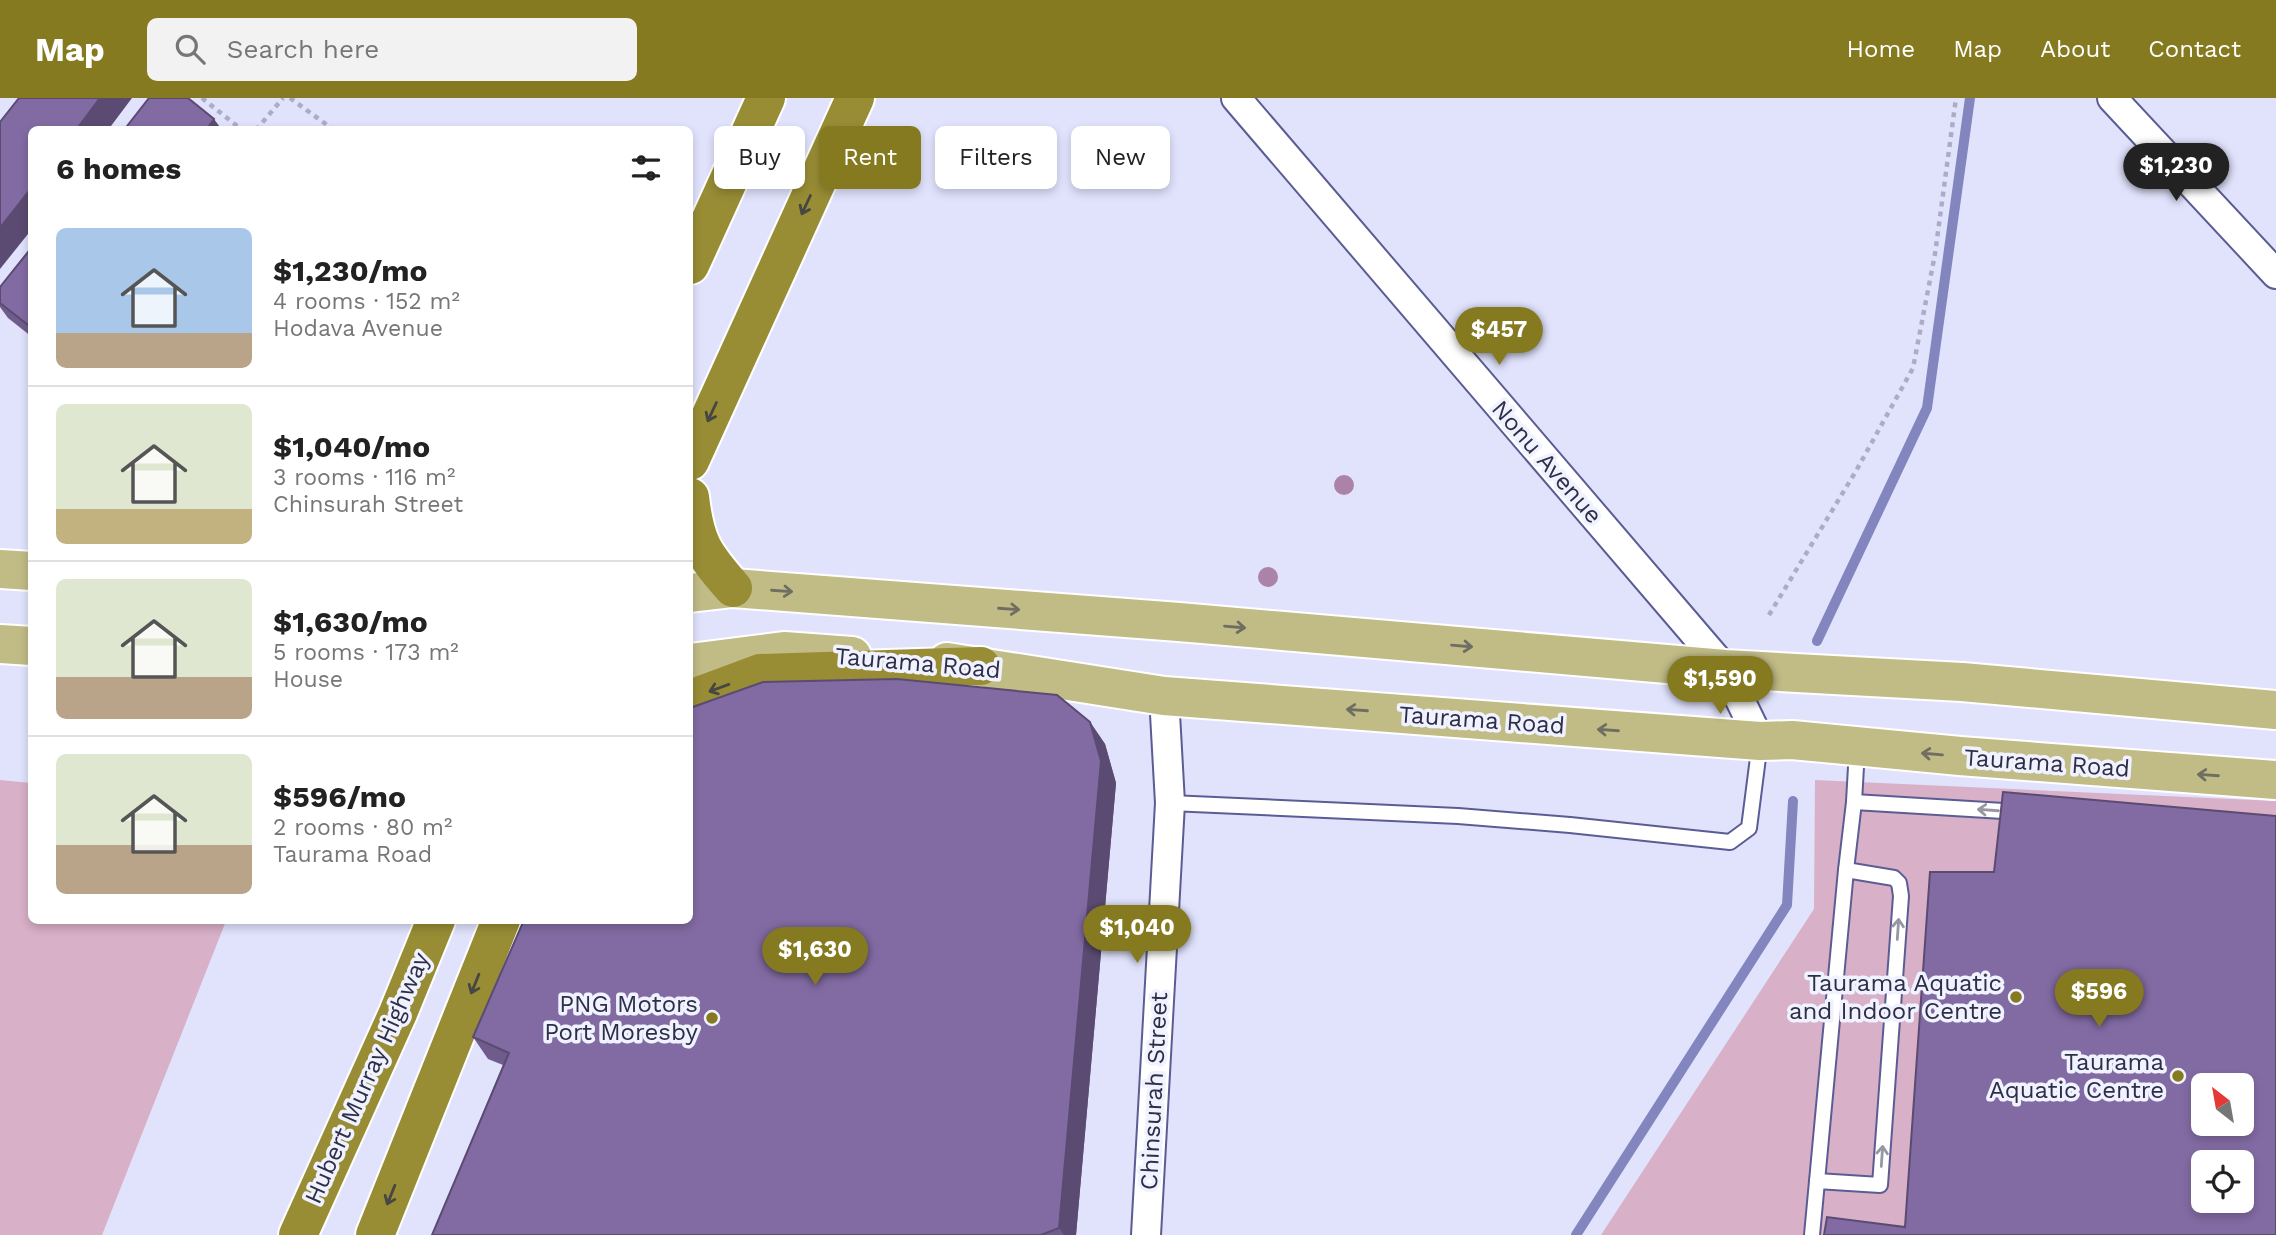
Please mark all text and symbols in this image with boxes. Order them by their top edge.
search box [147,18,637,81]
text: Map [35,30,105,69]
icon: search [171,30,209,68]
text: Search here [227,34,379,64]
text: Home [1847,35,1915,63]
text: Map [1953,35,2002,63]
text: About [2040,35,2110,63]
text: Contact [2148,35,2241,63]
chip: Buy [714,126,805,189]
chip: Rent [819,126,921,189]
chip: Filters [935,126,1057,189]
chip: New [1071,126,1170,189]
pin: $1,230 [2119,144,2233,203]
icon: filters [627,149,665,187]
text: 6 homes [56,151,181,186]
text: $1,230 [2139,152,2213,179]
one-way arrow [799,194,812,215]
text: $1,230/mo [273,253,427,288]
icon: home [112,256,196,340]
text: 4 rooms · 152 m² [273,288,460,315]
pin: $457 [1458,308,1540,367]
text: Hodava Avenue [273,315,443,342]
text: $457 [1471,316,1527,343]
street label: Nonu Avenue [1486,395,1608,529]
one-way arrow [705,400,718,422]
text: $1,040/mo [273,429,430,464]
icon: home [112,432,196,516]
text: 3 rooms · 116 m² [273,464,455,491]
text: Chinsurah Street [273,491,463,518]
one-way arrow [770,585,793,598]
one-way arrow [997,603,1019,616]
text: $1,630/mo [273,604,428,639]
icon: home [112,607,196,691]
one-way arrow [1224,621,1246,634]
text: 5 rooms · 173 m² [273,639,459,666]
one-way arrow [1450,640,1473,653]
street label: Taurama Road [834,642,1002,684]
pin: $1,590 [1663,656,1777,716]
text: $1,590 [1683,665,1757,692]
text: House [273,666,343,693]
one-way arrow [709,683,731,695]
street label: Taurama Road [1398,700,1566,740]
one-way arrow [1345,704,1368,717]
one-way arrow [1597,723,1620,736]
street label: Taurama Road [1963,743,2131,783]
one-way arrow [1921,747,1944,760]
one-way arrow [2197,768,2220,781]
text: $596/mo [273,779,406,814]
icon: home [112,782,196,866]
one-way arrow [1977,804,2000,817]
text: 2 rooms · 80 m² [273,814,452,841]
text: Taurama Road [273,841,432,868]
pin: $1,040 [1080,906,1194,965]
text: $1,040 [1099,914,1175,941]
one-way arrow [1892,918,1905,940]
pin: $1,630 [758,928,872,987]
text: $1,630 [778,936,852,963]
street label: Hubert Murray Highway [299,947,435,1208]
place label: Taurama Aquatic and Indoor Centre [1789,969,2002,1025]
pin: $596 [2058,970,2140,1029]
one-way arrow [468,972,481,994]
text: $596 [2071,978,2127,1005]
marker: Taurama Aquatic and Indoor Centre [2008,989,2024,1005]
place label: PNG Motors Port Moresby [544,990,699,1046]
street label: Chinsurah Street [1135,991,1173,1191]
marker: PNG Motors Port Moresby [704,1010,720,1026]
place label: Taurama Aquatic Centre [1989,1048,2164,1104]
marker: Taurama Aquatic Centre [2170,1068,2186,1084]
north arrow [2191,1073,2254,1136]
map controls [2191,1073,2254,1213]
one-way arrow [1876,1145,1889,1167]
button: locate [2191,1150,2254,1213]
one-way arrow [383,1184,396,1205]

